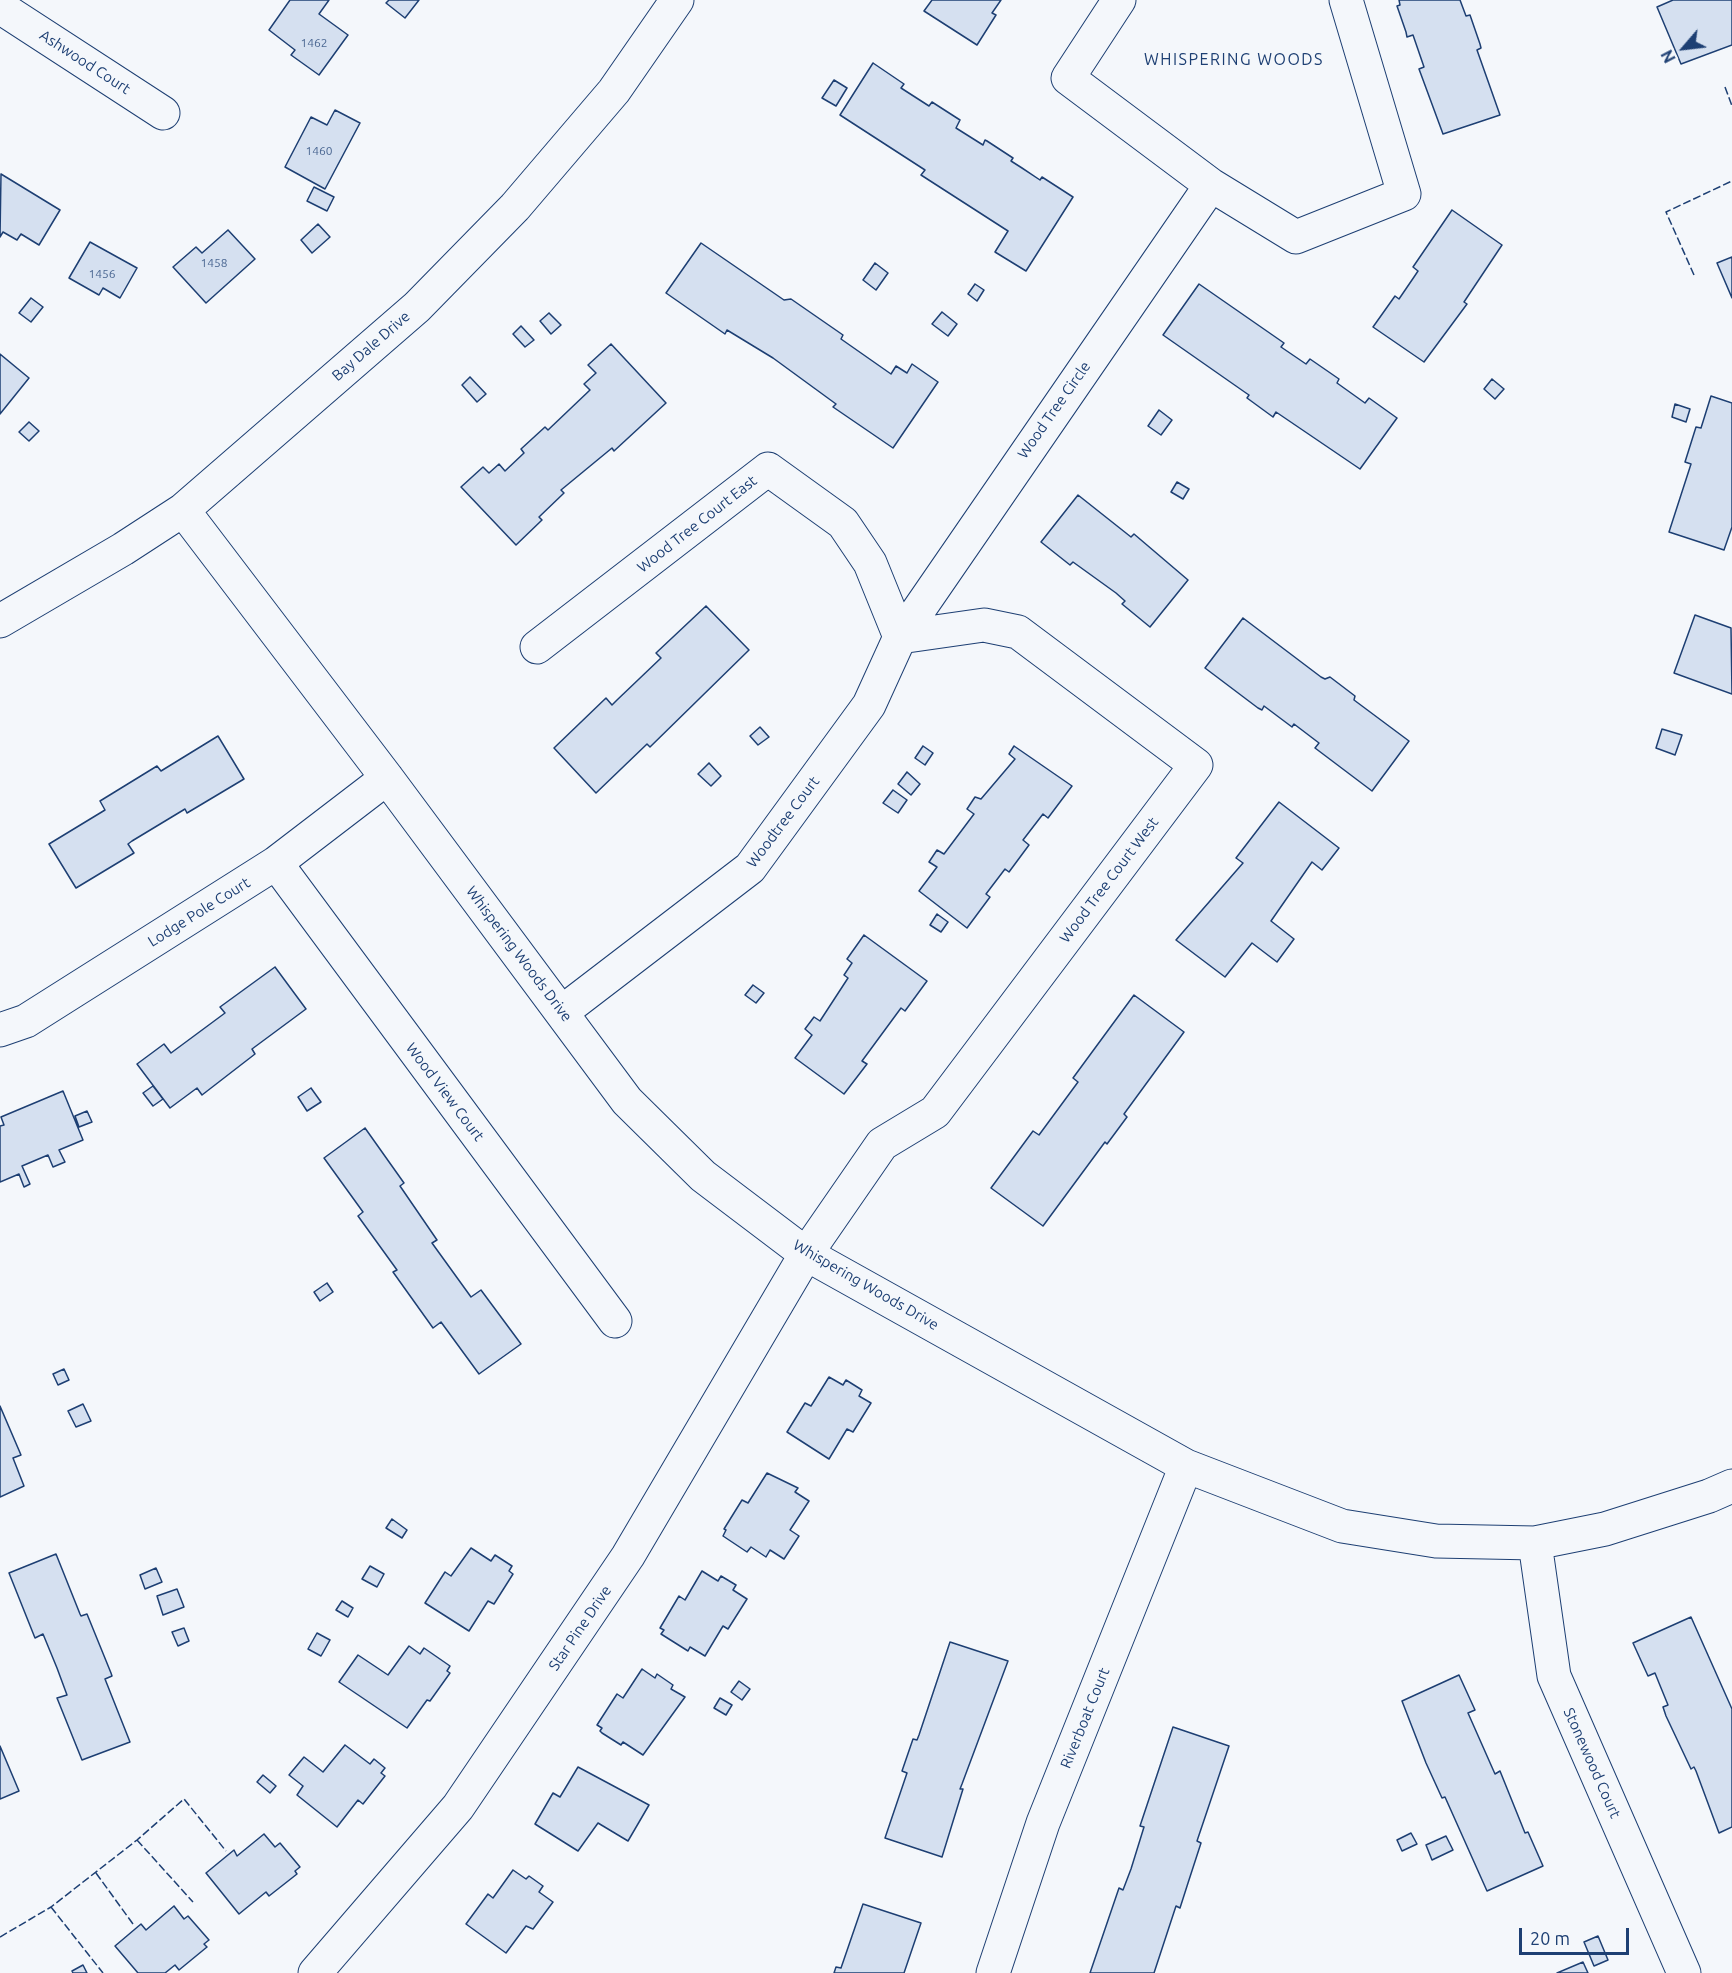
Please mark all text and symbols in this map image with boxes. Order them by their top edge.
north arrow [1654,18,1714,78]
street label: Ashwood Court [36,26,134,98]
house number: 1462 [300,36,328,50]
text: N [1657,47,1679,66]
district label: WHISPERING WOODS [1144,50,1324,70]
house number: 1460 [305,144,333,158]
house number: 1458 [200,256,228,270]
house number: 1456 [88,267,116,281]
street label: Bay Dale Drive [328,307,414,385]
street label: Wood Tree Circle [1014,358,1094,462]
street label: Wood Tree Court East [634,472,760,576]
street label: Woodtree Court [743,773,823,871]
street label: Wood Tree Court West [1056,814,1162,946]
street label: Lodge Pole Court [145,873,253,951]
street label: Whispering Woods Drive [462,883,576,1025]
street label: Wood View Court [402,1039,488,1145]
street label: Whispering Woods Drive [790,1236,942,1334]
street label: Star Pine Drive [545,1582,615,1674]
street label: Riverboat Court [1057,1665,1113,1771]
street label: Stonewood Court [1560,1705,1624,1821]
scale bar [1522,1916,1632,1954]
text: 20 m [1530,1928,1570,1948]

